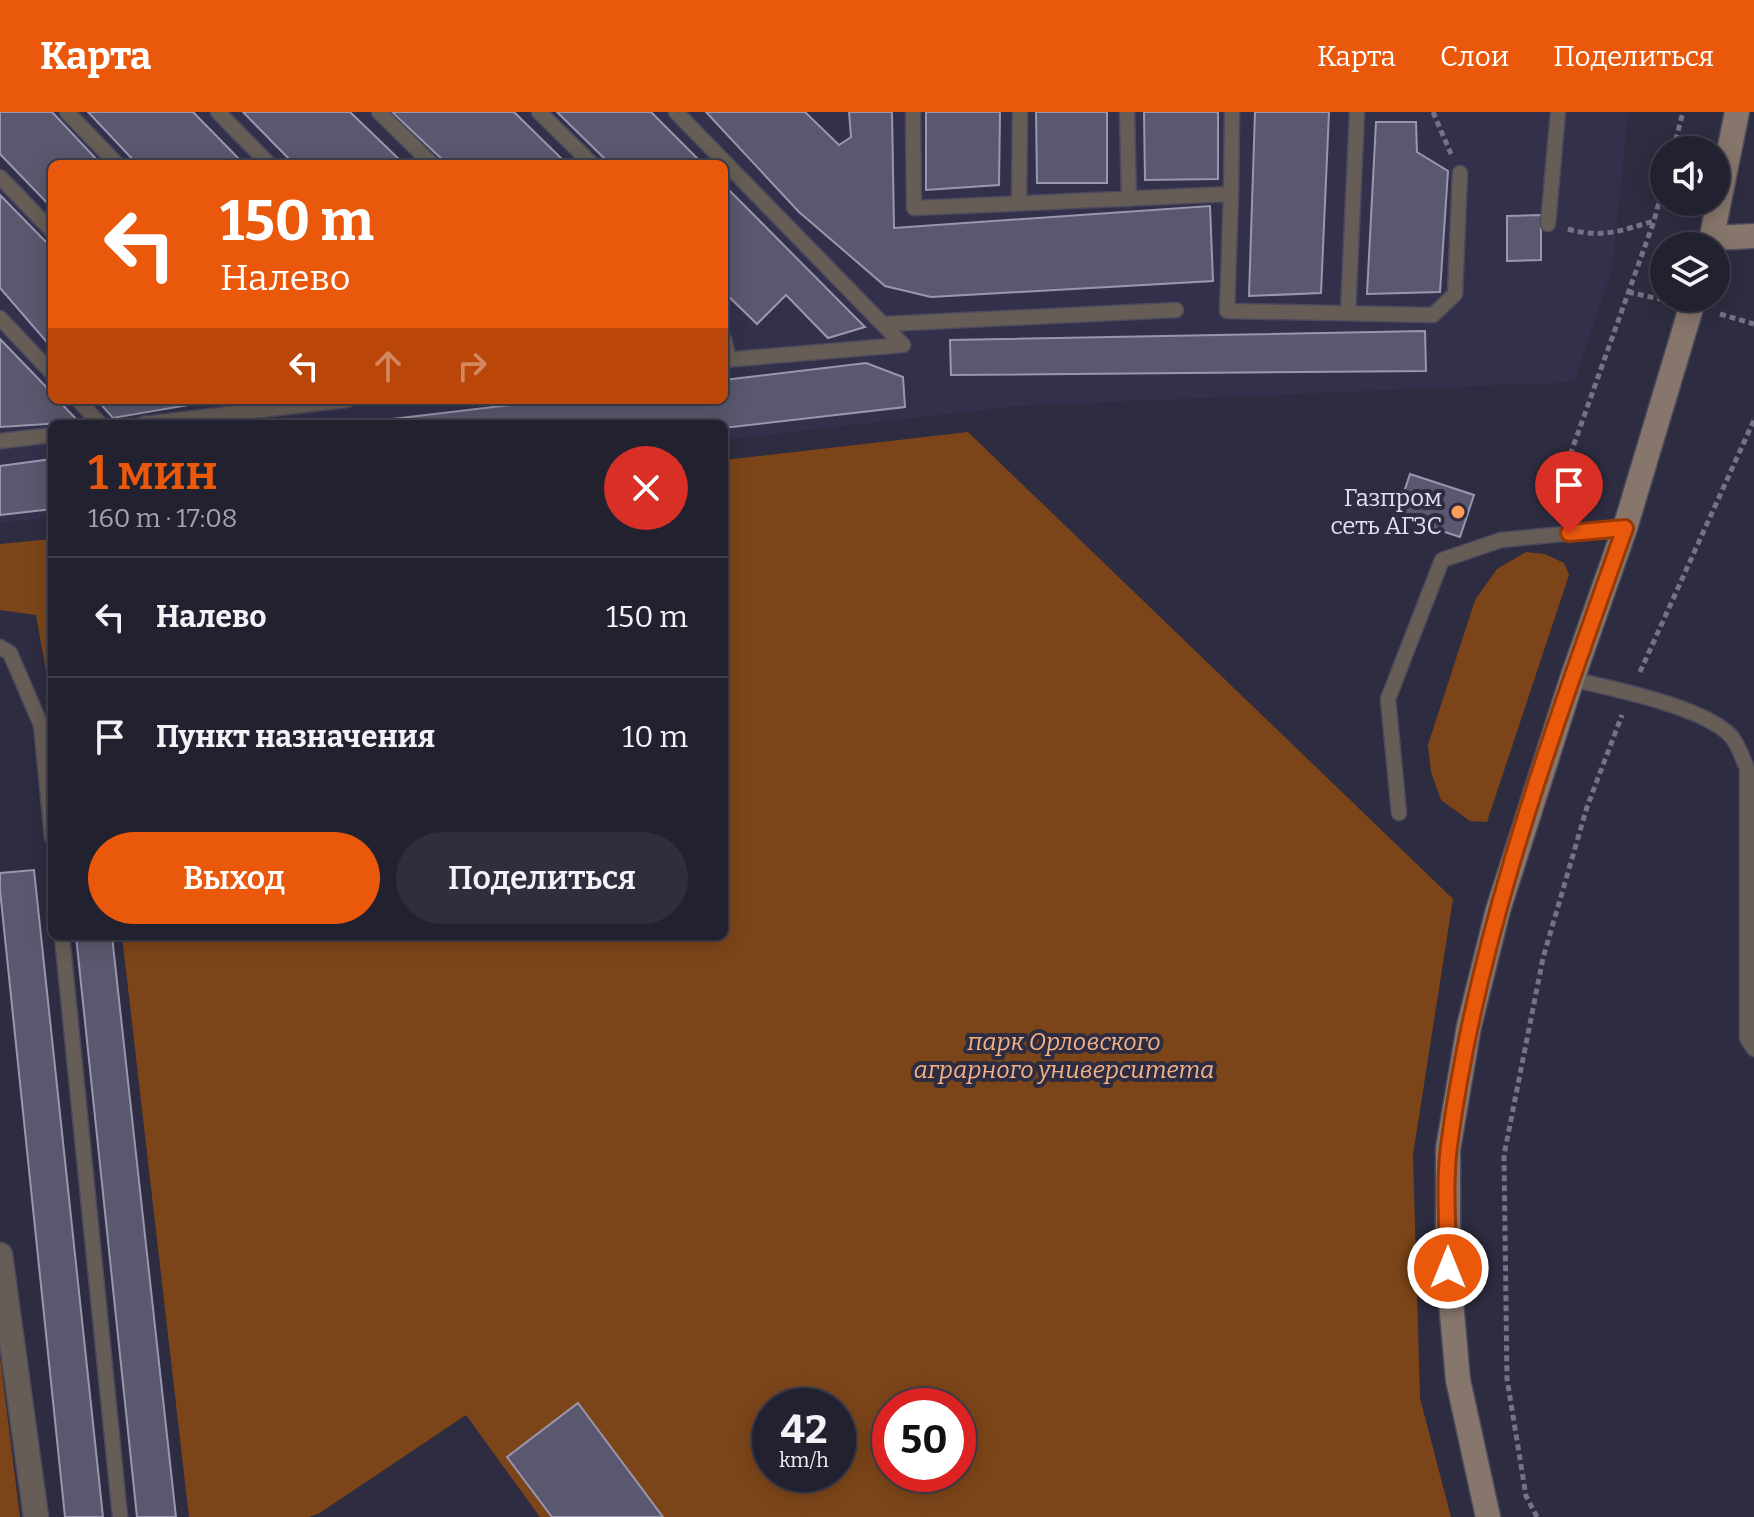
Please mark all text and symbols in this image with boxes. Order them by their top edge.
text: Карта [40,33,151,79]
text: Карта [1317,40,1396,73]
text: Слои [1440,40,1509,73]
text: Поделиться [1553,40,1714,73]
map controls [1650,136,1730,312]
button: sound [1650,136,1730,216]
text: 150 m [220,188,374,255]
icon: left [88,192,192,296]
button: layers [1650,232,1730,312]
text: Налево [220,256,351,300]
icon: left [282,344,326,388]
icon: ahead [366,344,410,388]
icon: right [450,344,494,388]
text: 1 мин [88,444,218,502]
button: close [604,446,688,530]
pin [1535,451,1603,533]
icon: arrive [1547,463,1591,507]
place label: Газпром сеть АГЗС [1330,484,1442,540]
text: 160 m · 17:08 [88,503,238,534]
marker: Газпром сеть АГЗС [1449,503,1467,521]
icon: left [88,595,132,639]
text: Налево [156,599,267,635]
text: 150 m [606,599,688,635]
icon: arrive [88,715,132,759]
text: Пункт назначения [156,719,435,755]
text: 10 m [622,719,688,755]
button: Выход [88,832,380,924]
button: Поделиться [396,832,688,924]
park label: парк Орловского аграрного университета [914,1028,1214,1084]
position arrow [1406,1226,1490,1310]
speed limit sign: 50 [872,1388,976,1492]
text: 42 [781,1406,827,1454]
text: km/h [779,1448,829,1472]

